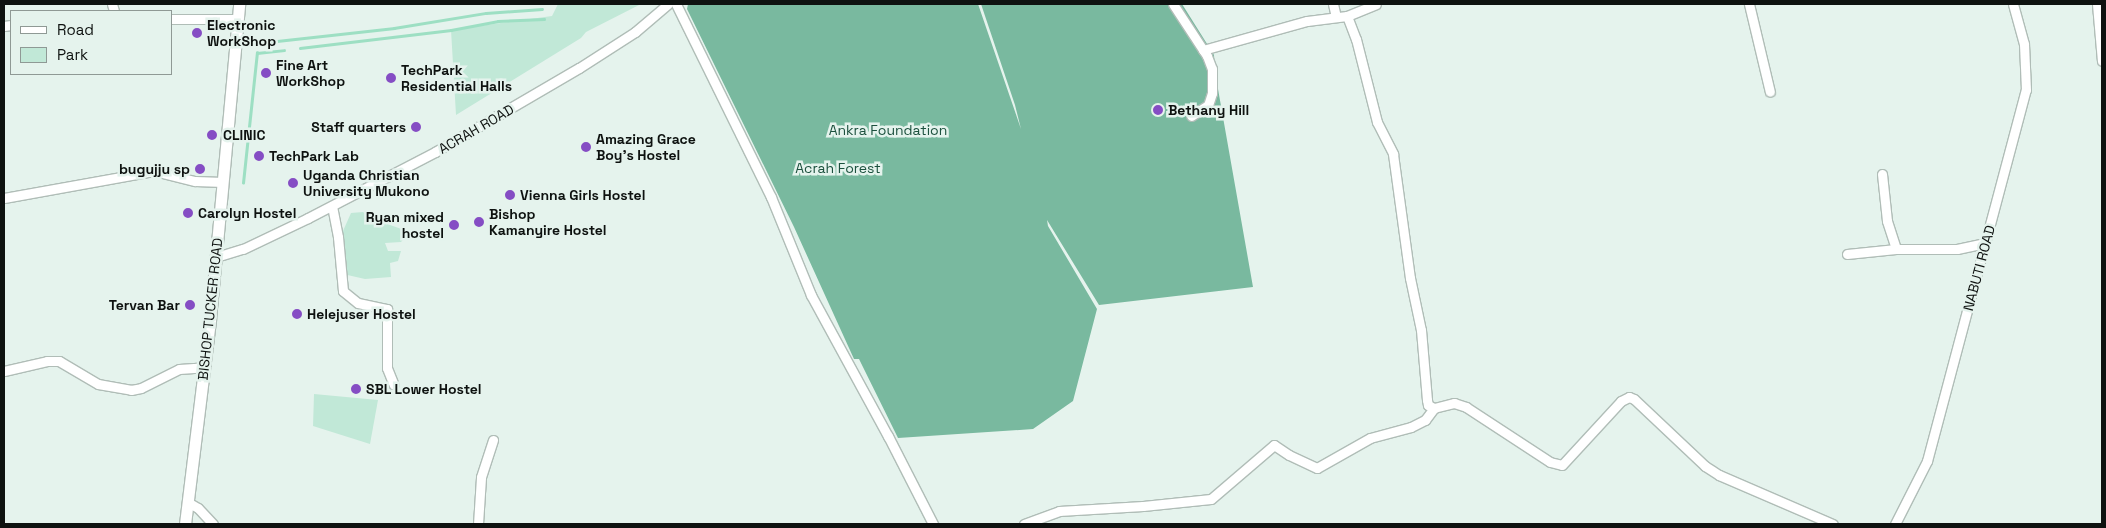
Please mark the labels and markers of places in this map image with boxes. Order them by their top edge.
place label: Electronic WorkShop [207,17,276,49]
marker: Electronic WorkShop [191,27,203,39]
place label: Fine Art WorkShop [276,57,345,90]
place label: TechPark Residential Halls [401,62,512,94]
marker: Fine Art WorkShop [260,67,272,79]
marker: TechPark Residential Halls [385,72,397,84]
place label: Bethany Hill [1168,102,1249,118]
marker: Bethany Hill [1152,104,1164,116]
place label: Staff quarters [311,119,406,135]
marker: Staff quarters [410,121,422,133]
place label: CLINIC [223,127,265,143]
marker: CLINIC [205,128,219,142]
place label: Amazing Grace Boy's Hostel [596,131,696,164]
marker: Amazing Grace Boy's Hostel [580,141,592,153]
place label: TechPark Lab [269,148,359,164]
marker: TechPark Lab [253,150,265,162]
place label: bugujju sp [119,161,190,177]
marker: bugujju sp [194,163,206,175]
place label: Uganda Christian University Mukono [303,167,430,200]
marker: Uganda Christian University Mukono [287,177,299,189]
place label: Vienna Girls Hostel [520,187,645,203]
marker: Vienna Girls Hostel [504,189,516,201]
place label: Carolyn Hostel [198,205,296,221]
place label: Bishop Kamanyire Hostel [489,206,607,238]
marker: Carolyn Hostel [182,207,194,219]
place label: Ryan mixed hostel [366,209,444,242]
marker: Bishop Kamanyire Hostel [473,216,485,228]
marker: Ryan mixed hostel [448,219,460,231]
place label: Tervan Bar [109,297,180,313]
marker: Tervan Bar [184,299,196,311]
place label: Helejuser Hostel [307,306,416,322]
marker: Helejuser Hostel [291,308,303,320]
place label: SBL Lower Hostel [366,381,482,397]
marker: SBL Lower Hostel [350,383,362,395]

